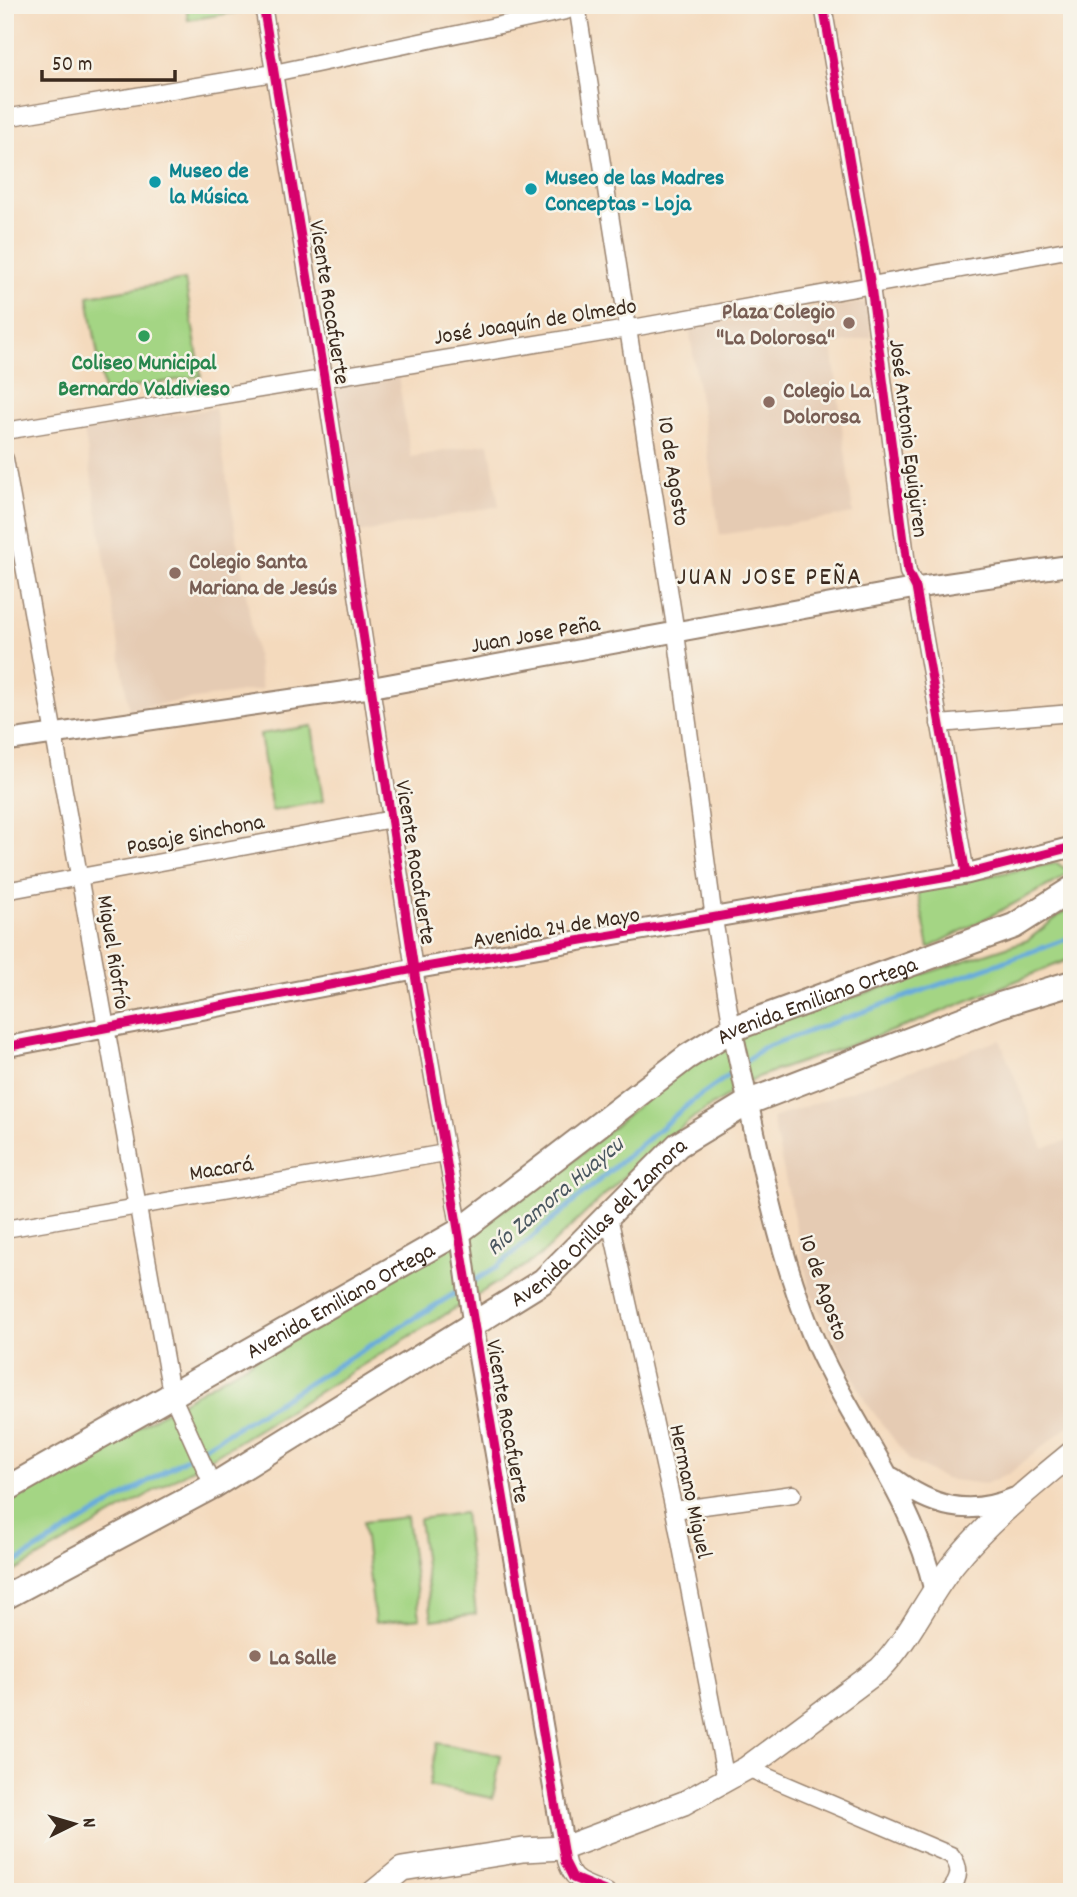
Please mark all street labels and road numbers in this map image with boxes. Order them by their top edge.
street label: Vicente Rocafuerte [298,218,357,387]
street label: José Joaquín de Olmedo [432,291,639,356]
street label: José Antonio Eguigüren [878,337,935,540]
street label: 10 de Agosto [647,414,696,529]
street label: Juan Jose Peña [468,609,604,664]
street label: Vicente Rocafuerte [384,778,443,947]
street label: Pasaje Sinchona [124,807,268,866]
street label: Miguel Riofrío [86,893,137,1012]
street label: Avenida 24 de Mayo [471,900,642,959]
street label: Avenida Emiliano Ortega [711,949,924,1055]
street label: Avenida Orillas del Zamora [505,1130,695,1317]
street label: Macará [187,1149,256,1192]
street label: 10 de Agosto [788,1231,855,1346]
street label: Avenida Emiliano Ortega [241,1235,443,1369]
street label: Vicente Rocafuerte [475,1337,536,1506]
street label: Hermano Miguel [658,1422,719,1562]

